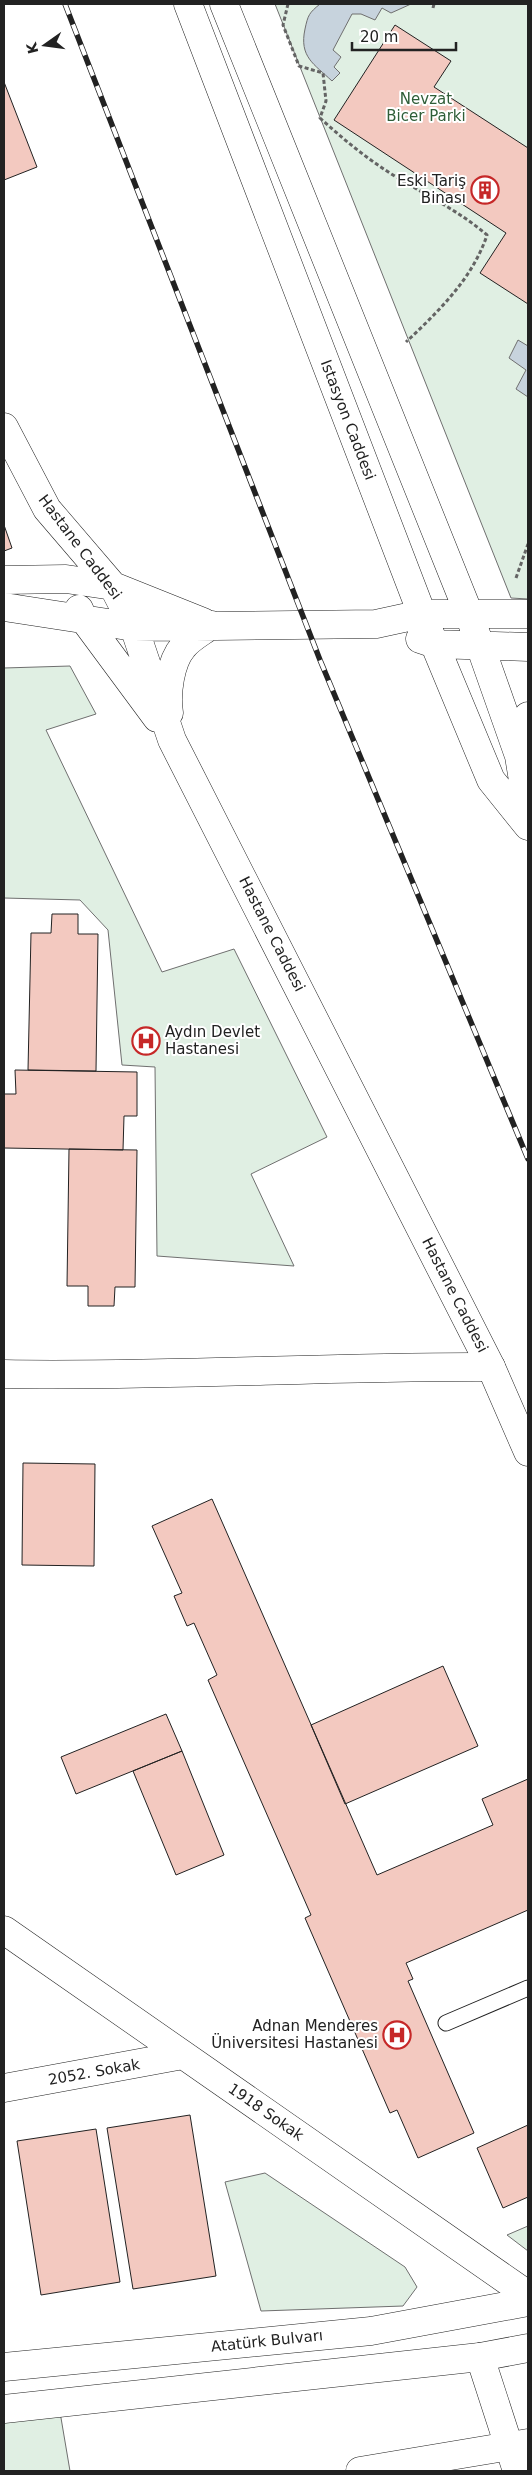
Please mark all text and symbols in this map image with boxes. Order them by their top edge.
north arrow [20,20,70,70]
scale bar [352,20,456,52]
text: 20 m [360,28,398,46]
text: K [23,40,41,55]
park label: Nevzat Bicer Parki [386,90,466,125]
place label: Eski Tariş Binası [397,172,466,207]
building icon: Eski Tariş Binası [470,175,500,205]
street label: Istasyon Caddesi [317,357,379,483]
street label: Hastane Caddesi [35,491,125,603]
street label: Hastane Caddesi [235,873,309,995]
place label: Aydın Devlet Hastanesi [165,1023,260,1058]
hospital icon: Aydın Devlet Hastanesi [131,1026,161,1056]
street label: Hastane Caddesi [418,1234,492,1356]
place label: Adnan Menderes Üniversitesi Hastanesi [211,2017,378,2052]
hospital icon: Adnan Menderes Üniversitesi Hastanesi [382,2020,412,2050]
street label: 2052. Sokak [47,2055,142,2089]
street label: 1918 Sokak [225,2079,307,2145]
street label: Atatürk Bulvarı [210,2326,324,2356]

